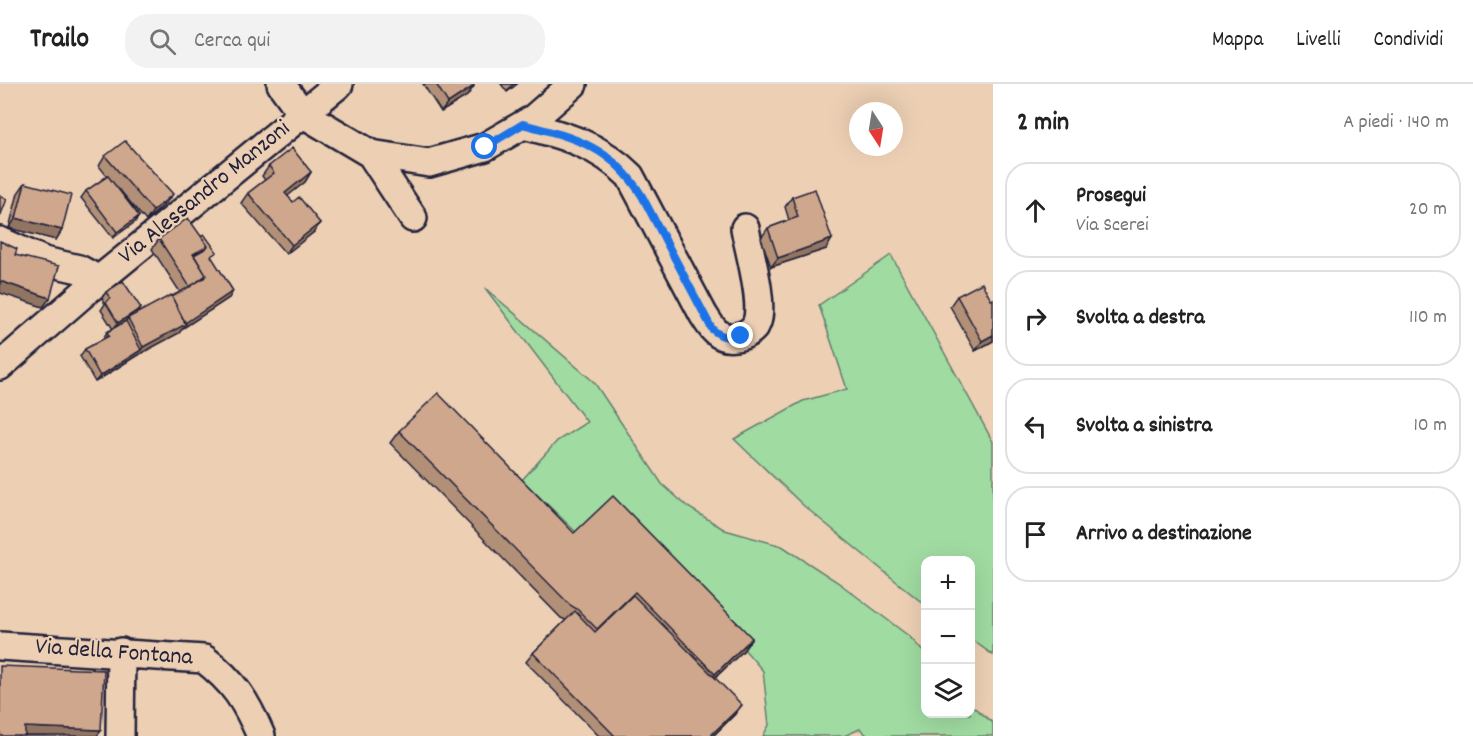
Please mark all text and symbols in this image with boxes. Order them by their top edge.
search box [125,14,545,68]
text: Trailo [30,21,89,61]
icon: search [146,25,179,58]
text: Cerca qui [194,26,270,57]
text: Mappa [1212,26,1263,56]
text: Livelli [1296,26,1341,56]
text: Condividi [1374,26,1443,56]
north arrow [849,102,903,156]
text: 2 min [1017,105,1069,142]
text: A piedi · 140 m [1343,109,1449,137]
street label: Via Alessandro Manzoni [112,113,298,273]
route start [471,133,497,159]
text: Prosegui [1076,181,1146,212]
icon: ahead [1019,194,1052,227]
text: 20 m [1409,196,1447,224]
text: Via Scerei [1076,212,1149,240]
icon: right [1019,302,1052,335]
text: Svolta a destra [1076,303,1205,334]
text: 110 m [1409,304,1447,332]
route end [727,322,753,348]
icon: left [1019,410,1052,443]
text: Svolta a sinistra [1076,411,1212,442]
text: 10 m [1413,412,1447,440]
icon: arrive [1019,518,1052,551]
text: Arrivo a destinazione [1076,519,1252,550]
map controls [921,556,975,718]
button: + [921,556,975,610]
button: − [921,610,975,664]
street label: Via della Fontana [34,631,195,676]
button: layers [921,664,975,718]

